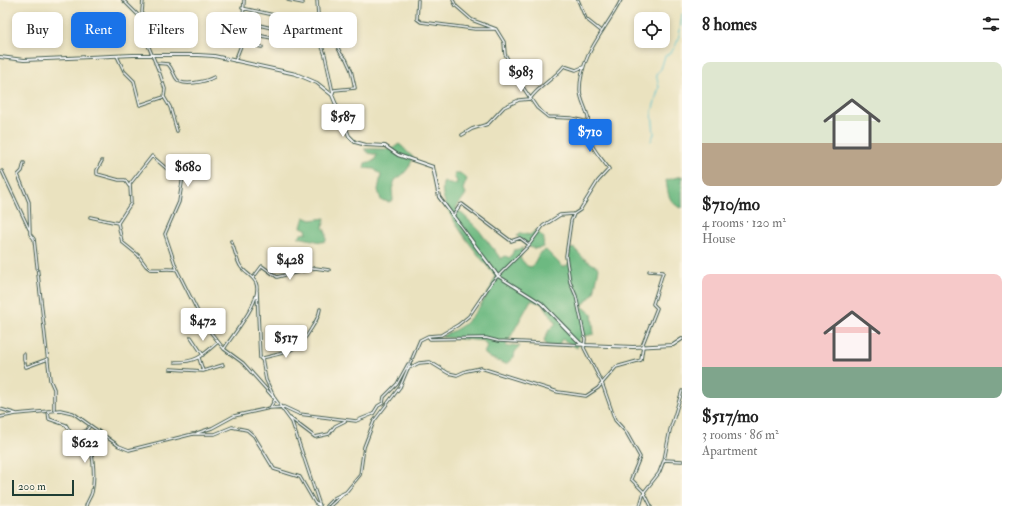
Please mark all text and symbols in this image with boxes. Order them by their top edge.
chip: Buy [12,12,63,48]
chip: Rent [71,12,126,48]
chip: Filters [134,12,198,48]
chip: New [206,12,261,48]
chip: Apartment [269,12,357,48]
map controls [634,12,670,48]
button: locate [634,12,670,48]
icon: filters [980,13,1002,35]
text: 8 homes [702,14,757,35]
pin: $983 [497,59,545,93]
text: $983 [508,64,534,80]
icon: home [816,88,888,160]
pin: $587 [319,104,367,138]
text: $587 [330,109,356,125]
pin: $710 [566,119,614,153]
text: $710 [578,124,602,140]
pin: $680 [164,154,212,188]
text: $680 [175,159,201,175]
text: $710/mo [702,194,760,215]
text: 4 rooms · 120 m² [702,215,786,231]
text: House [702,231,735,247]
pin: $428 [266,247,314,281]
text: $428 [276,252,304,268]
icon: home [816,300,888,372]
pin: $472 [179,308,227,342]
text: $472 [190,313,216,329]
pin: $517 [262,325,310,359]
text: $517 [274,330,298,346]
text: $517/mo [702,406,759,427]
text: 3 rooms · 86 m² [702,427,779,443]
pin: $622 [61,430,109,464]
text: $622 [71,435,99,451]
text: Apartment [702,443,758,459]
scale bar [12,478,74,497]
text: 200 m [18,480,46,493]

